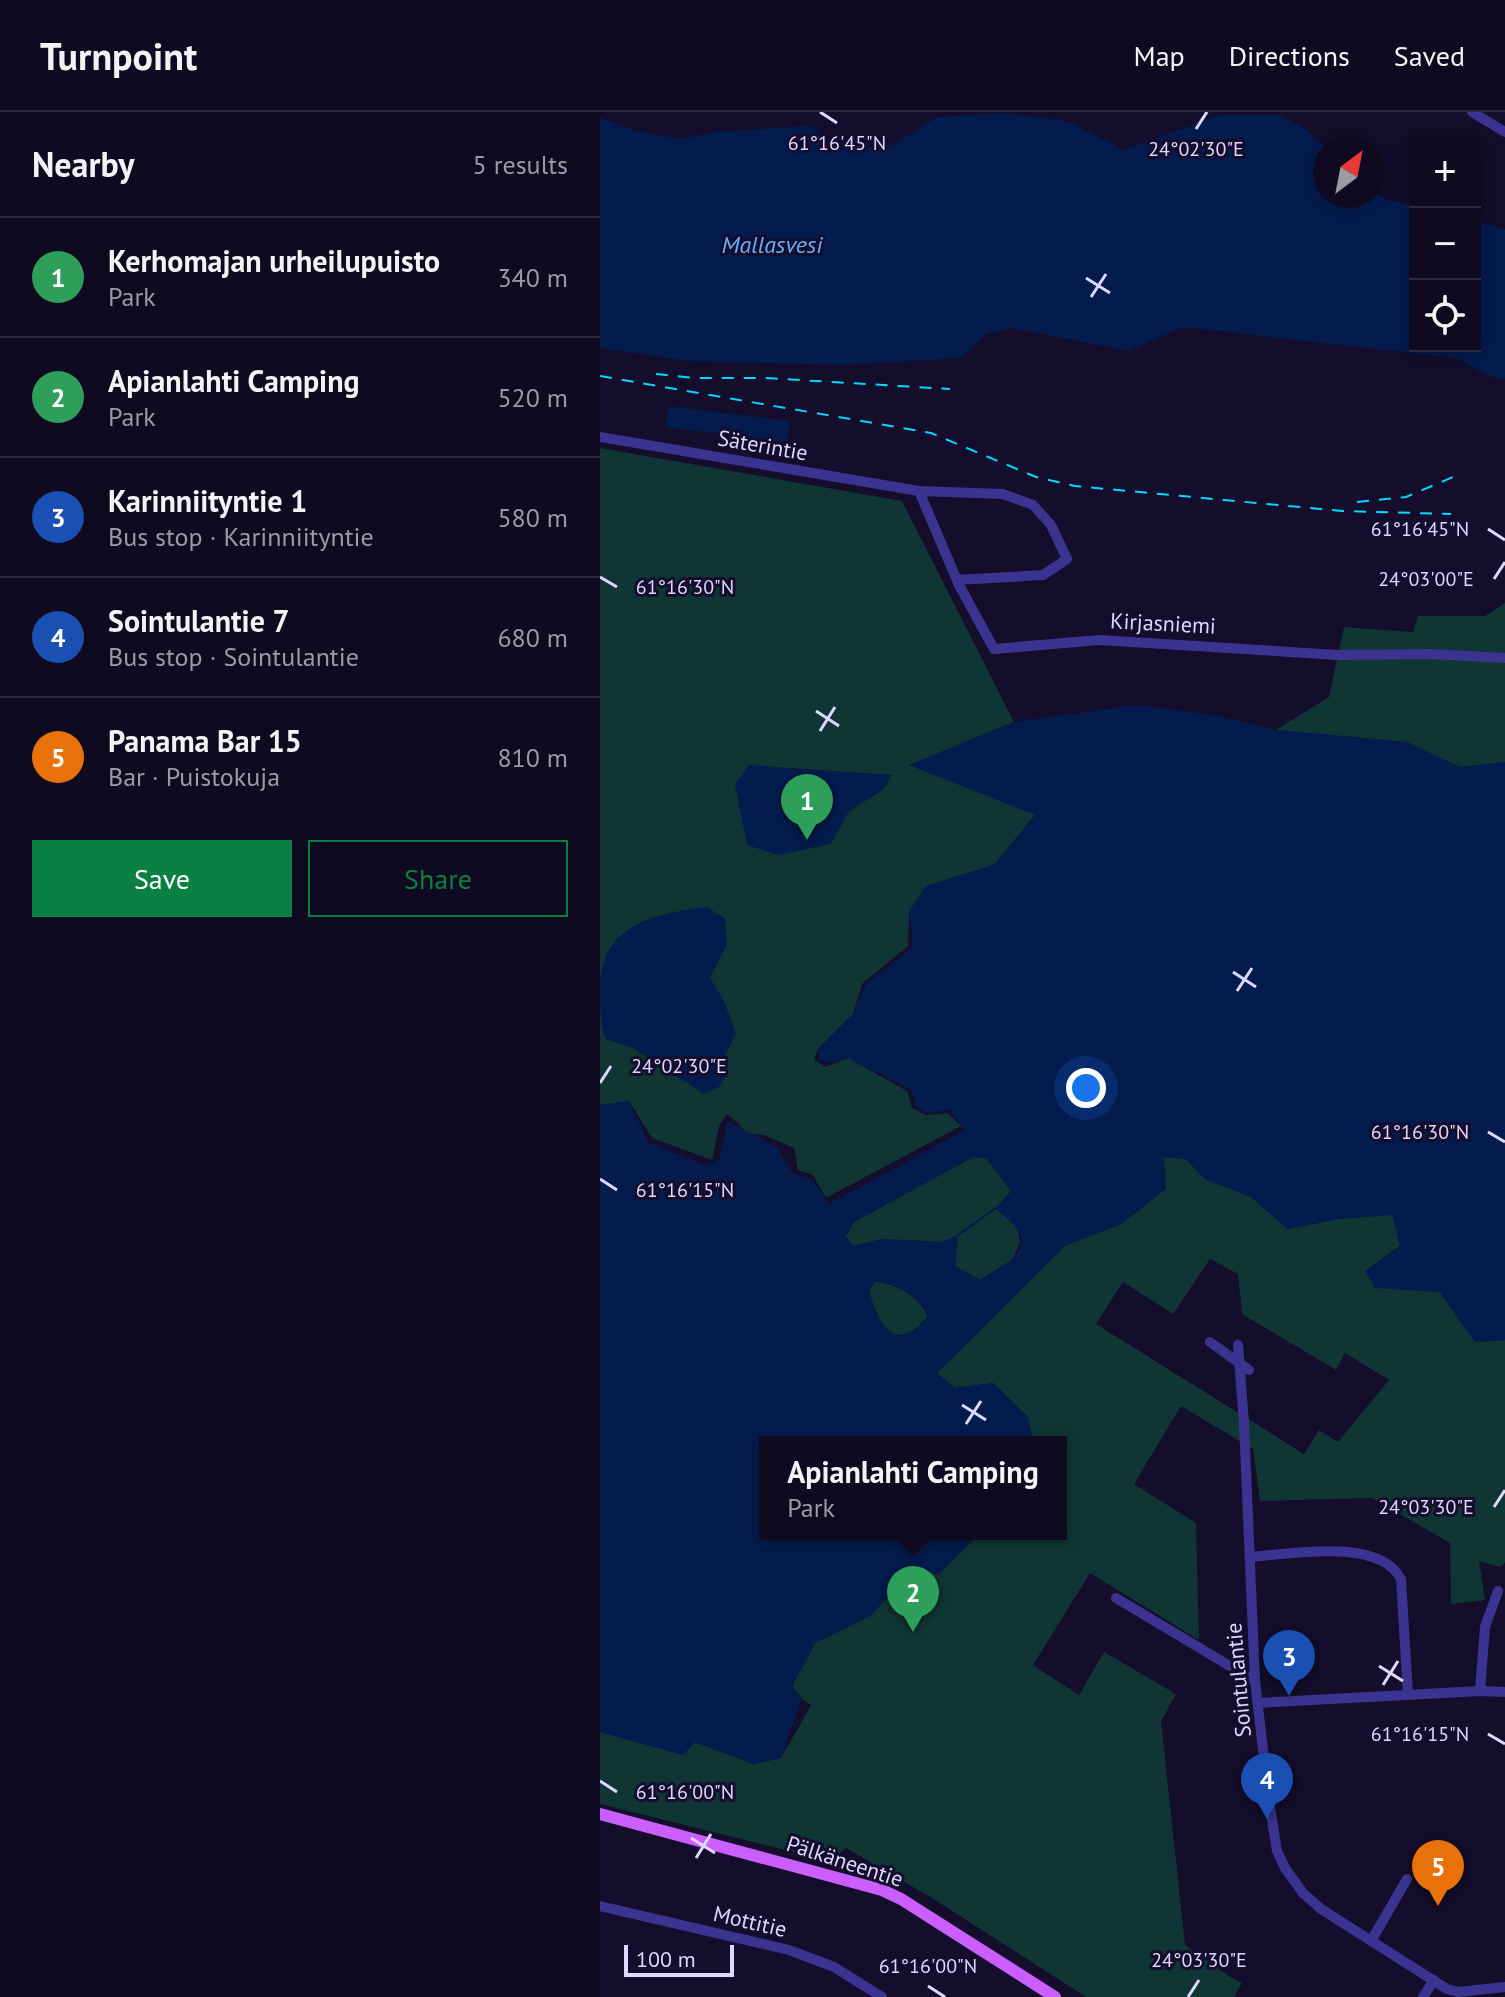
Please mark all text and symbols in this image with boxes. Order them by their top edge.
text: Turnpoint [40,31,197,80]
text: Map [1134,37,1185,74]
text: Directions [1229,37,1350,74]
text: Saved [1394,37,1465,74]
text: 61°16'45"N [788,130,886,156]
text: 24°02'30"E [1148,136,1244,162]
north arrow [1313,136,1385,208]
map controls [1409,136,1481,352]
button: + [1409,136,1481,208]
text: Nearby [32,142,134,186]
text: 5 results [473,148,568,181]
button: − [1409,208,1481,280]
water label: Mallasvesi [721,229,823,260]
text: Kerhomajan urheilupuisto [108,241,440,280]
text: 1 [51,261,65,294]
text: 340 m [497,261,568,294]
text: Park [108,280,156,313]
button: locate [1409,280,1481,352]
text: Apianlahti Camping [108,361,360,400]
text: 2 [51,381,65,414]
text: 520 m [497,381,568,414]
text: Park [108,400,156,433]
street label: Säterintie [716,423,810,467]
text: Karinniityntie 1 [108,481,307,520]
text: 3 [51,501,65,534]
text: 580 m [497,501,568,534]
text: 61°16'45"N [1371,516,1469,542]
text: Bus stop · Karinniityntie [108,520,374,553]
text: 24°03'00"E [1378,566,1474,592]
text: 61°16'30"N [636,574,734,600]
text: Sointulantie 7 [108,601,289,640]
street label: Kirjasniemi [1109,606,1217,640]
text: 4 [51,621,65,654]
text: 680 m [497,621,568,654]
text: Bus stop · Sointulantie [108,640,359,673]
text: Panama Bar 15 [108,721,302,760]
text: 5 [51,741,65,774]
text: 810 m [497,741,568,774]
text: Bar · Puistokuja [108,760,280,793]
pin: 1 [781,774,833,840]
button: Save [32,840,292,917]
button: Share [308,840,568,917]
text: 24°02'30"E [631,1053,727,1079]
your location [1066,1068,1106,1108]
text: 61°16'30"N [1371,1119,1469,1145]
text: 61°16'15"N [636,1177,734,1203]
popup [759,1436,1067,1540]
text: Apianlahti Camping [787,1452,1039,1491]
text: Park [787,1491,835,1524]
text: 24°03'30"E [1378,1494,1474,1520]
pin: 2 [887,1566,939,1632]
street label: Sointulantie [1219,1622,1257,1738]
pin: 3 [1263,1630,1315,1696]
text: 61°16'15"N [1371,1721,1469,1747]
pin: 4 [1241,1753,1293,1819]
text: 61°16'00"N [636,1779,734,1805]
street label: Pälkäneentie [783,1829,907,1893]
pin: 5 [1412,1840,1464,1906]
street label: Mottitie [711,1899,789,1943]
scale bar [624,1941,734,1977]
text: 100 m [636,1945,696,1973]
text: 24°03'30"E [1151,1947,1247,1973]
text: 61°16'00"N [879,1953,977,1979]

